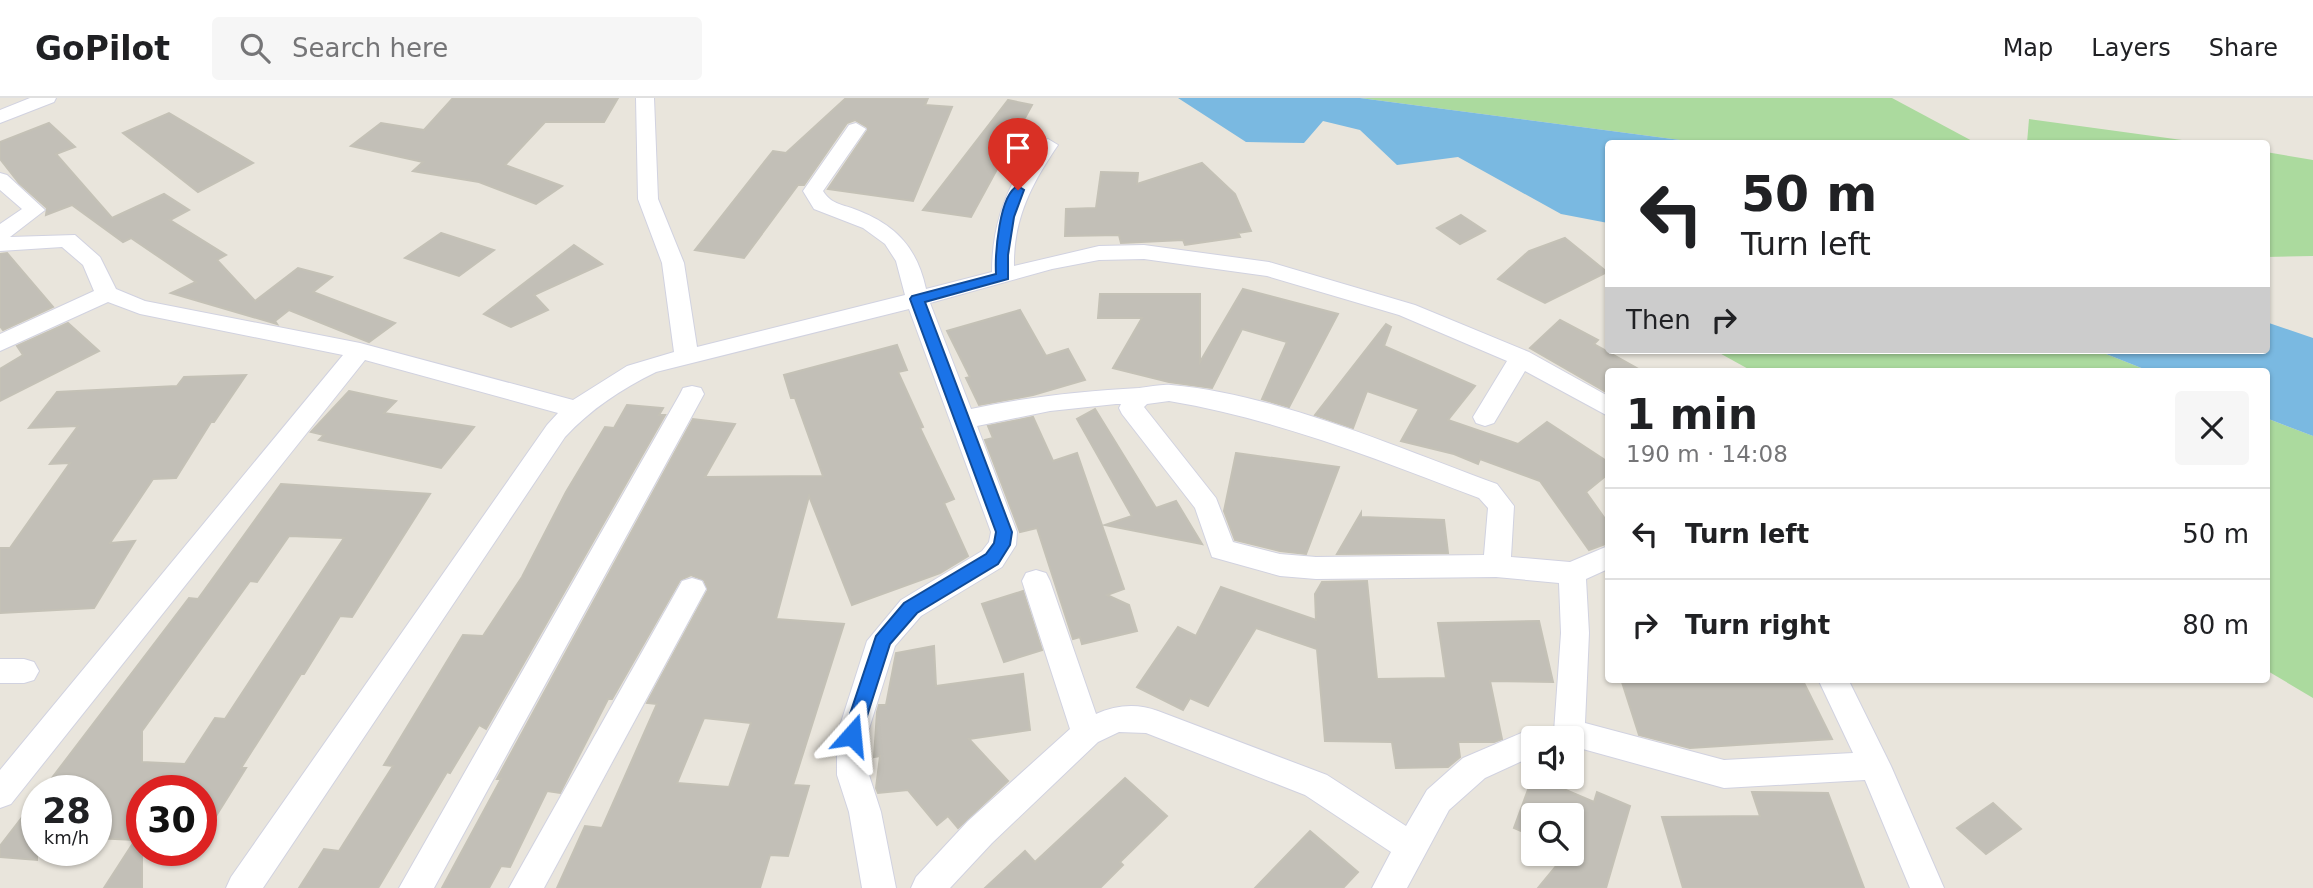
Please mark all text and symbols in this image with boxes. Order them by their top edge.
search box [212,17,702,80]
text: GoPilot [35,29,170,68]
icon: search [236,29,274,67]
text: Search here [292,33,448,63]
text: Map [2003,34,2053,62]
text: Layers [2091,34,2171,62]
text: Share [2209,34,2278,62]
pin [988,118,1048,190]
icon: arrive [999,129,1037,167]
text: 50 m [1741,166,1877,223]
icon: left [1626,168,1717,259]
text: Turn left [1741,225,1871,263]
icon: right [1705,301,1743,339]
text: Then [1626,305,1691,335]
text: 1 min [1626,390,1758,439]
button: close [2175,391,2249,465]
text: 190 m · 14:08 [1626,441,1788,467]
icon: left [1626,515,1664,553]
text: Turn left [1685,519,1809,549]
text: 50 m [2182,519,2249,549]
icon: right [1626,606,1664,644]
text: Turn right [1685,610,1830,640]
text: 80 m [2182,610,2249,640]
position arrow [815,698,889,772]
map controls [1521,726,1584,866]
button: sound [1521,726,1584,789]
speed limit sign: 30 [126,775,217,866]
text: 28 [42,791,91,831]
button: search [1521,803,1584,866]
text: km/h [44,827,89,848]

